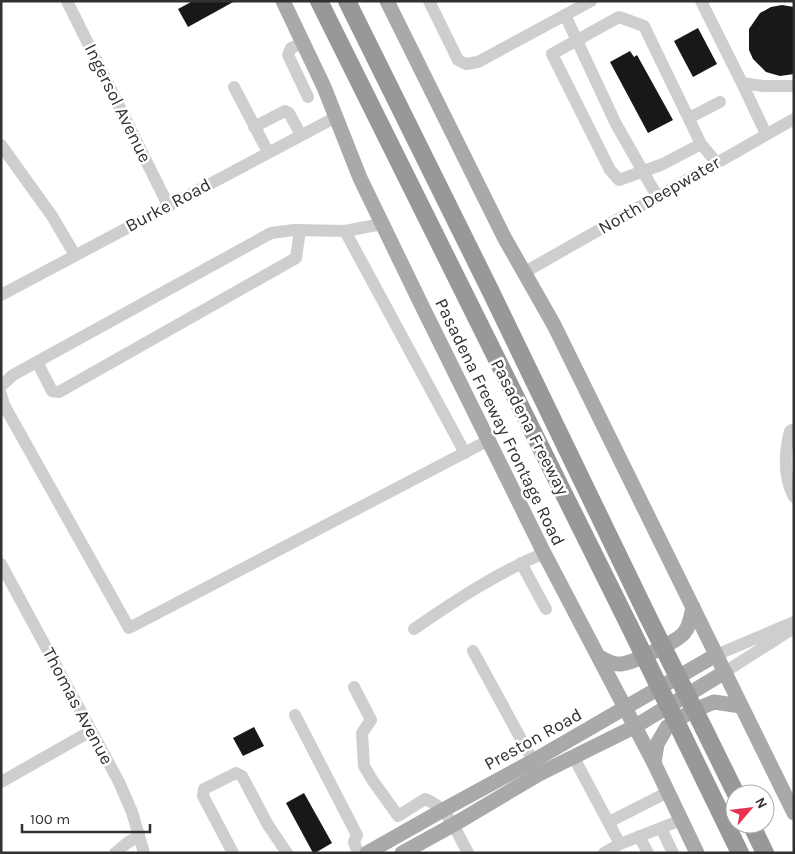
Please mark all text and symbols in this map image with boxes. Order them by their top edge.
street label: Ingersol Avenue [80,40,156,166]
street label: North Deepwater [594,151,724,239]
street label: Burke Road [121,173,215,237]
street label: Pasadena Freeway Frontage Road [431,295,569,549]
street label: Pasadena Freeway [486,355,574,499]
street label: Thomas Avenue [38,644,118,768]
street label: Preston Road [480,703,586,775]
north arrow [725,784,775,834]
text: N [751,795,771,812]
scale bar [22,802,150,834]
text: 100 m [30,810,70,828]

